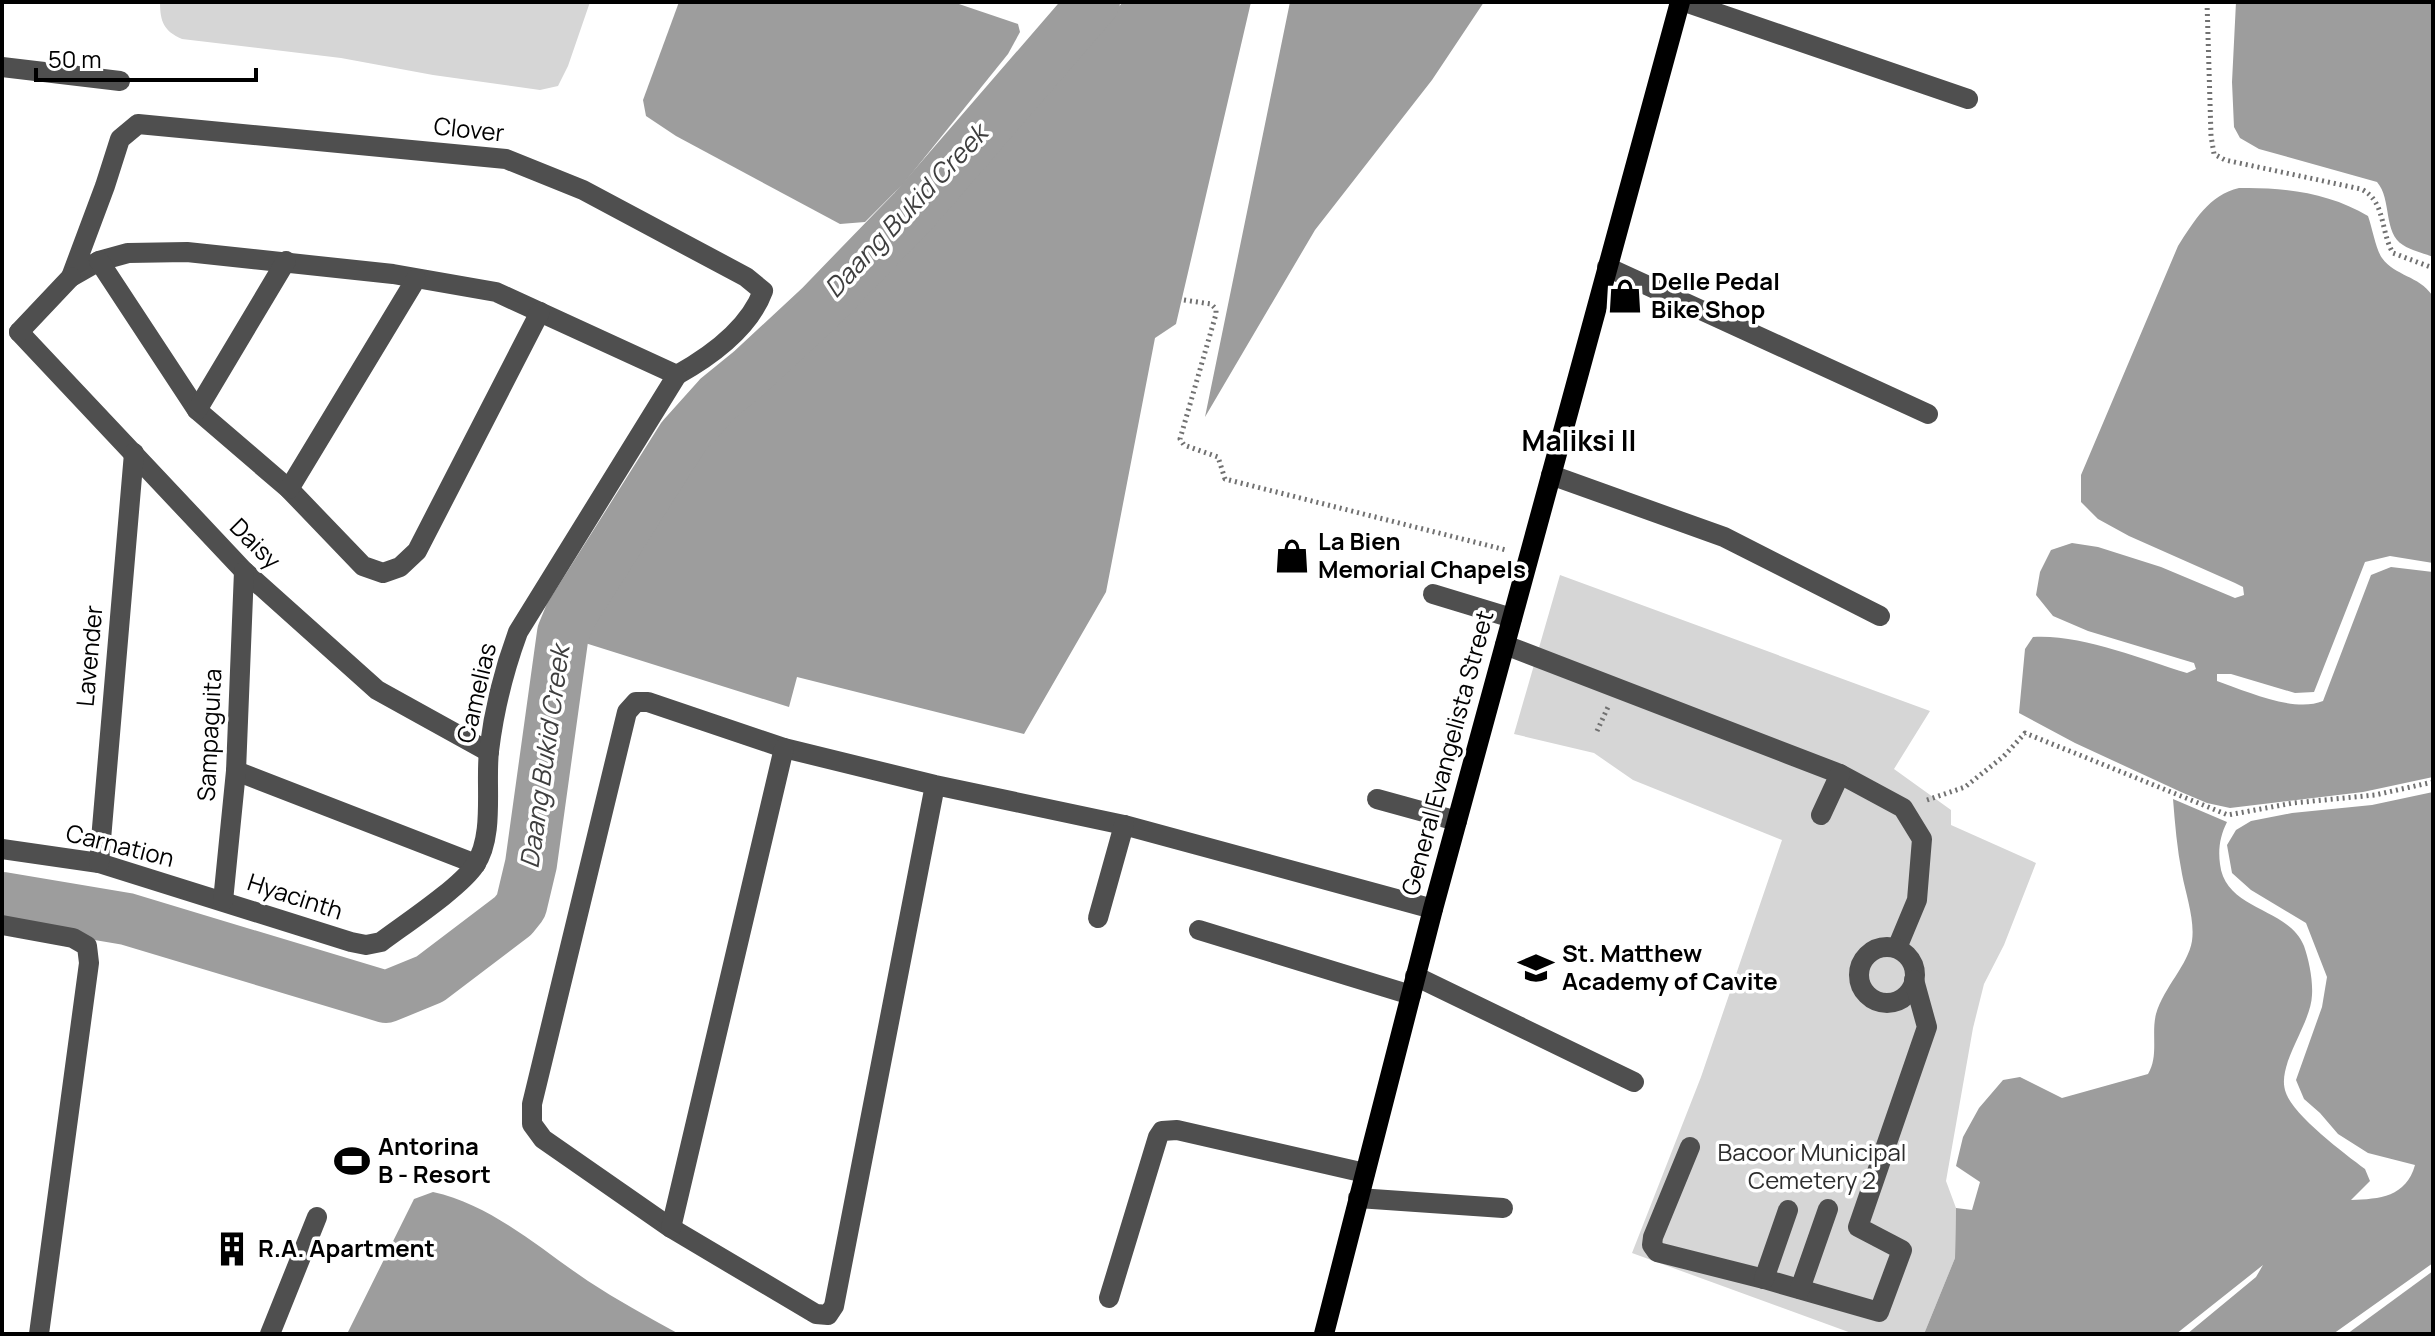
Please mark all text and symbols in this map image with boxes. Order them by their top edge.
scale bar [36,32,256,82]
text: 50 m [48,42,102,75]
street label: Clover [432,108,506,149]
water label: Daang Bukid Creek [816,113,998,305]
place label: Delle Pedal Bike Shop [1651,264,1780,325]
shop icon: Delle Pedal Bike Shop [1606,277,1644,315]
district label: Maliksi II [1522,421,1636,459]
street label: Daisy [223,510,289,576]
place label: La Bien Memorial Chapels [1318,524,1526,585]
shop icon: La Bien Memorial Chapels [1273,537,1311,575]
street label: Lavender [68,603,109,708]
street label: General Evangelista Street [1393,606,1500,899]
street label: Camelias [448,639,503,746]
water label: Daang Bukid Creek [511,639,578,870]
street label: Sampaguita [189,668,228,802]
street label: Carnation [63,815,178,874]
street label: Hyacinth [243,865,347,926]
place label: St. Matthew Academy of Cavite [1562,936,1778,997]
school or university icon: St. Matthew Academy of Cavite [1517,949,1555,987]
place label: Antorina B - Resort [378,1129,491,1190]
park label: Bacoor Municipal Cemetery 2 [1718,1135,1906,1196]
sports icon: Antorina B - Resort [333,1142,371,1180]
building icon: R.A. Apartment [213,1230,251,1268]
place label: R.A. Apartment [258,1231,435,1264]

